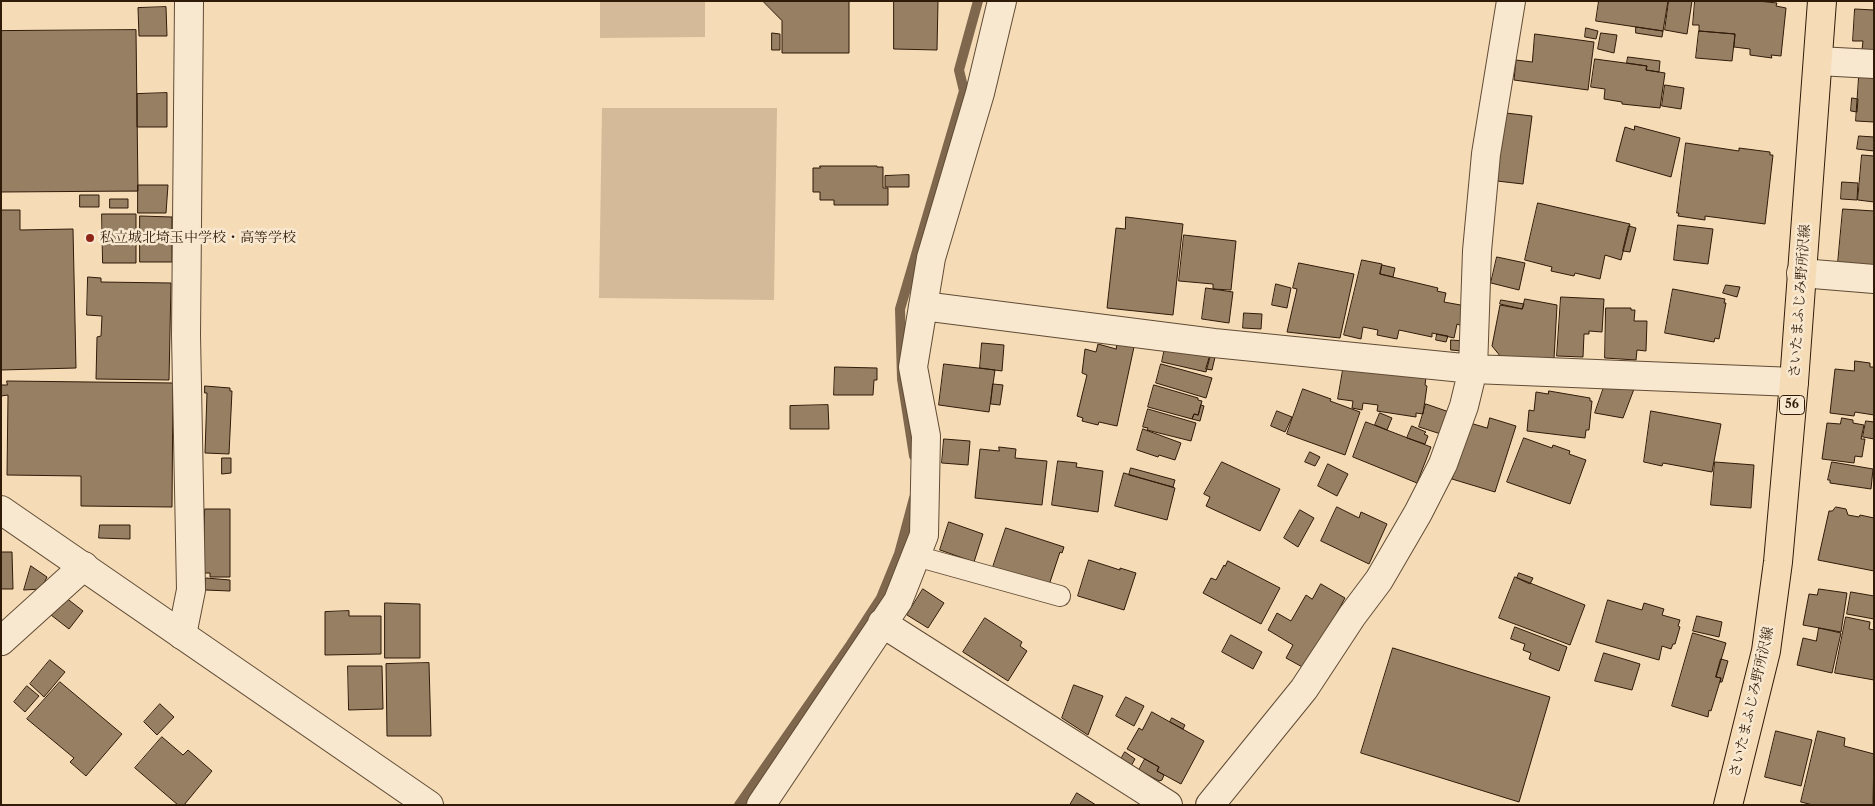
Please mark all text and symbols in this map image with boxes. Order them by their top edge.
street label: さいたまふじみ野所沢線 [1786,224,1814,378]
place label: 私立城北埼玉中学校・高等学校 [100,230,296,246]
marker: 私立城北埼玉中学校・高等学校 [84,232,96,244]
road number: 56 [1780,396,1804,414]
street label: さいたまふじみ野所沢線 [1726,625,1778,779]

